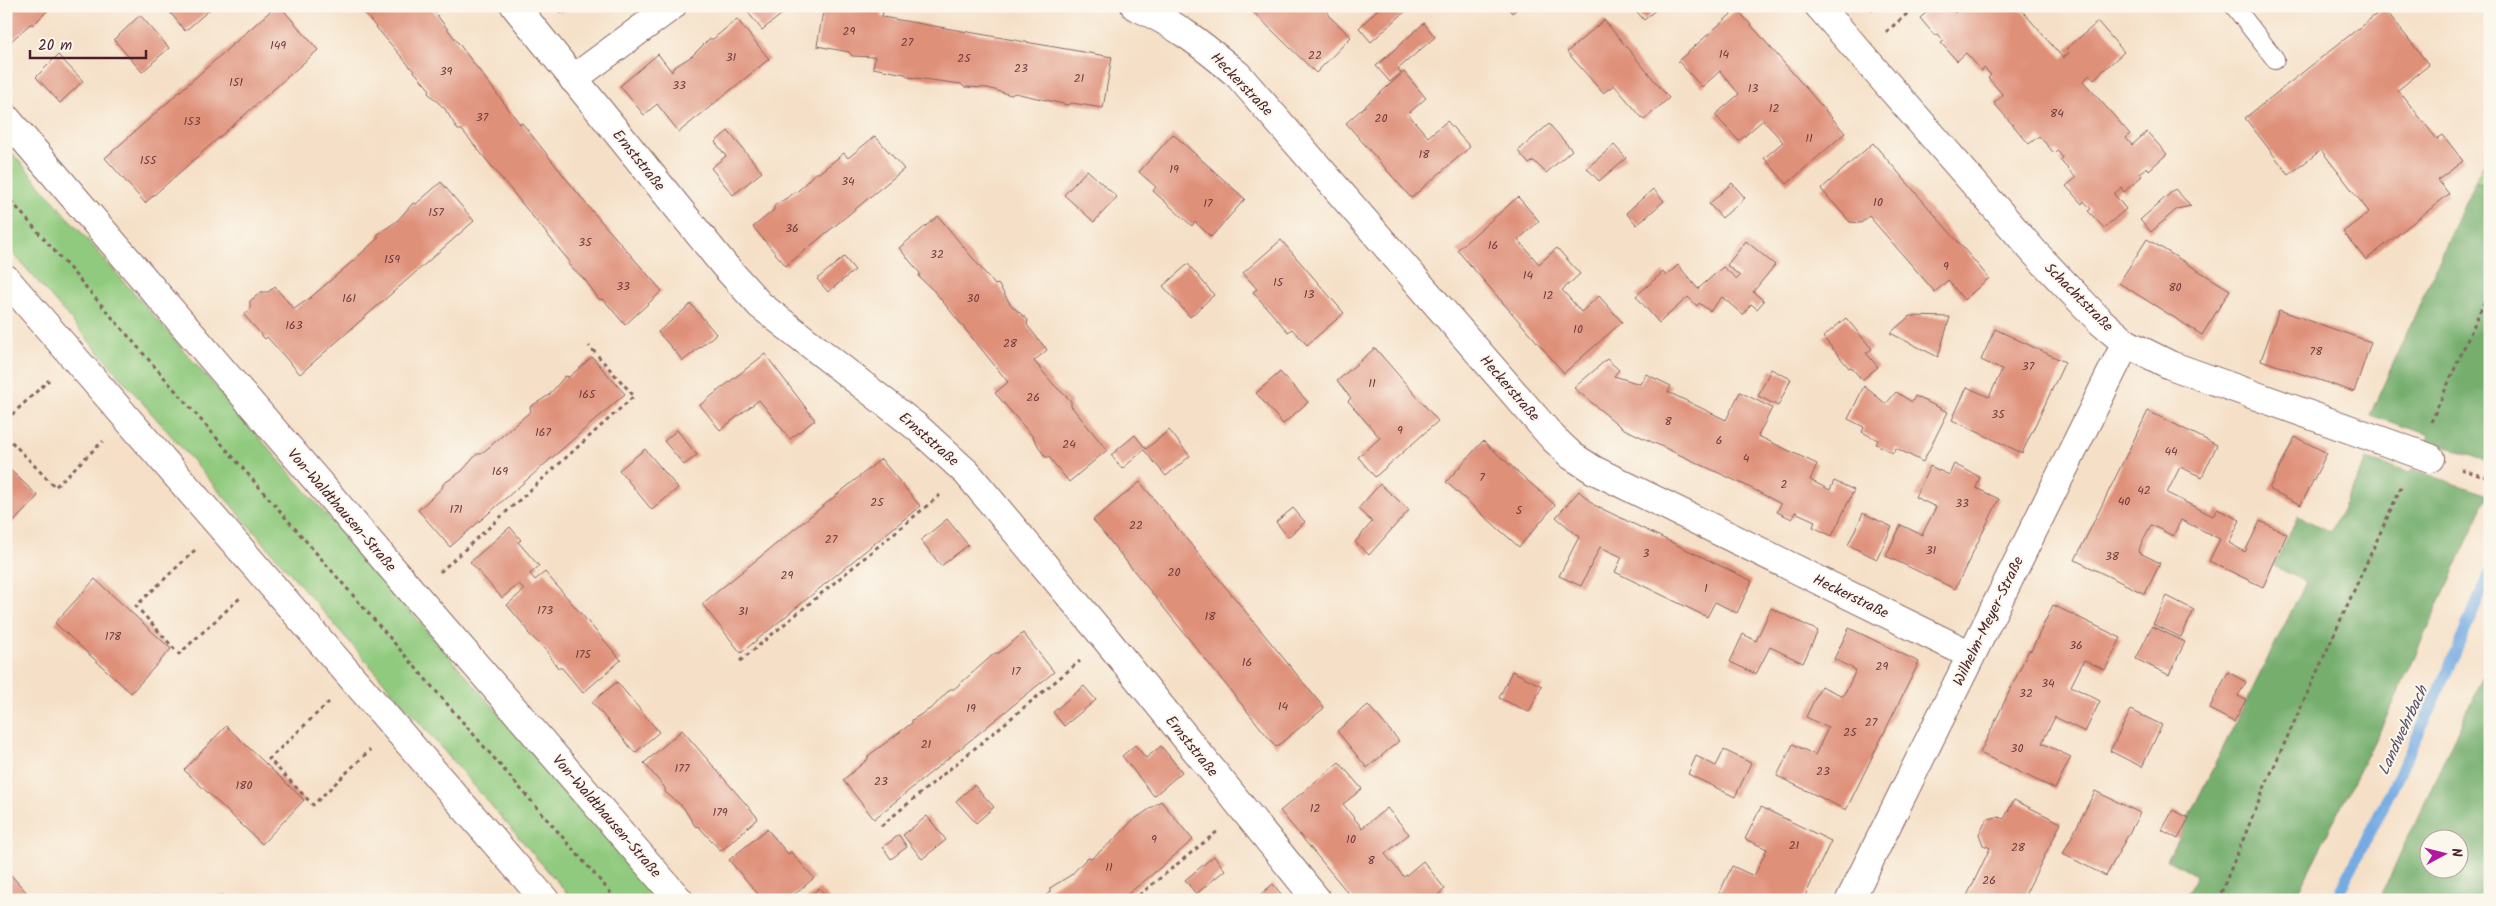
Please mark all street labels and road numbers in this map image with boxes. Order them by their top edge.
street label: Heckerstraße [1204,47,1279,123]
street label: Ernststraße [606,124,671,197]
street label: Schachtstraße [2038,257,2119,338]
street label: Heckerstraße [1473,350,1545,428]
street label: Ernststraße [893,407,964,473]
street label: Von-Waldthausen-Straße [281,444,402,578]
street label: Wilhelm-Meyer-Straße [1947,552,2031,690]
street label: Heckerstraße [1808,568,1893,626]
street label: Ernststraße [1159,710,1224,783]
street label: Von-Waldthausen-Straße [546,750,667,884]

